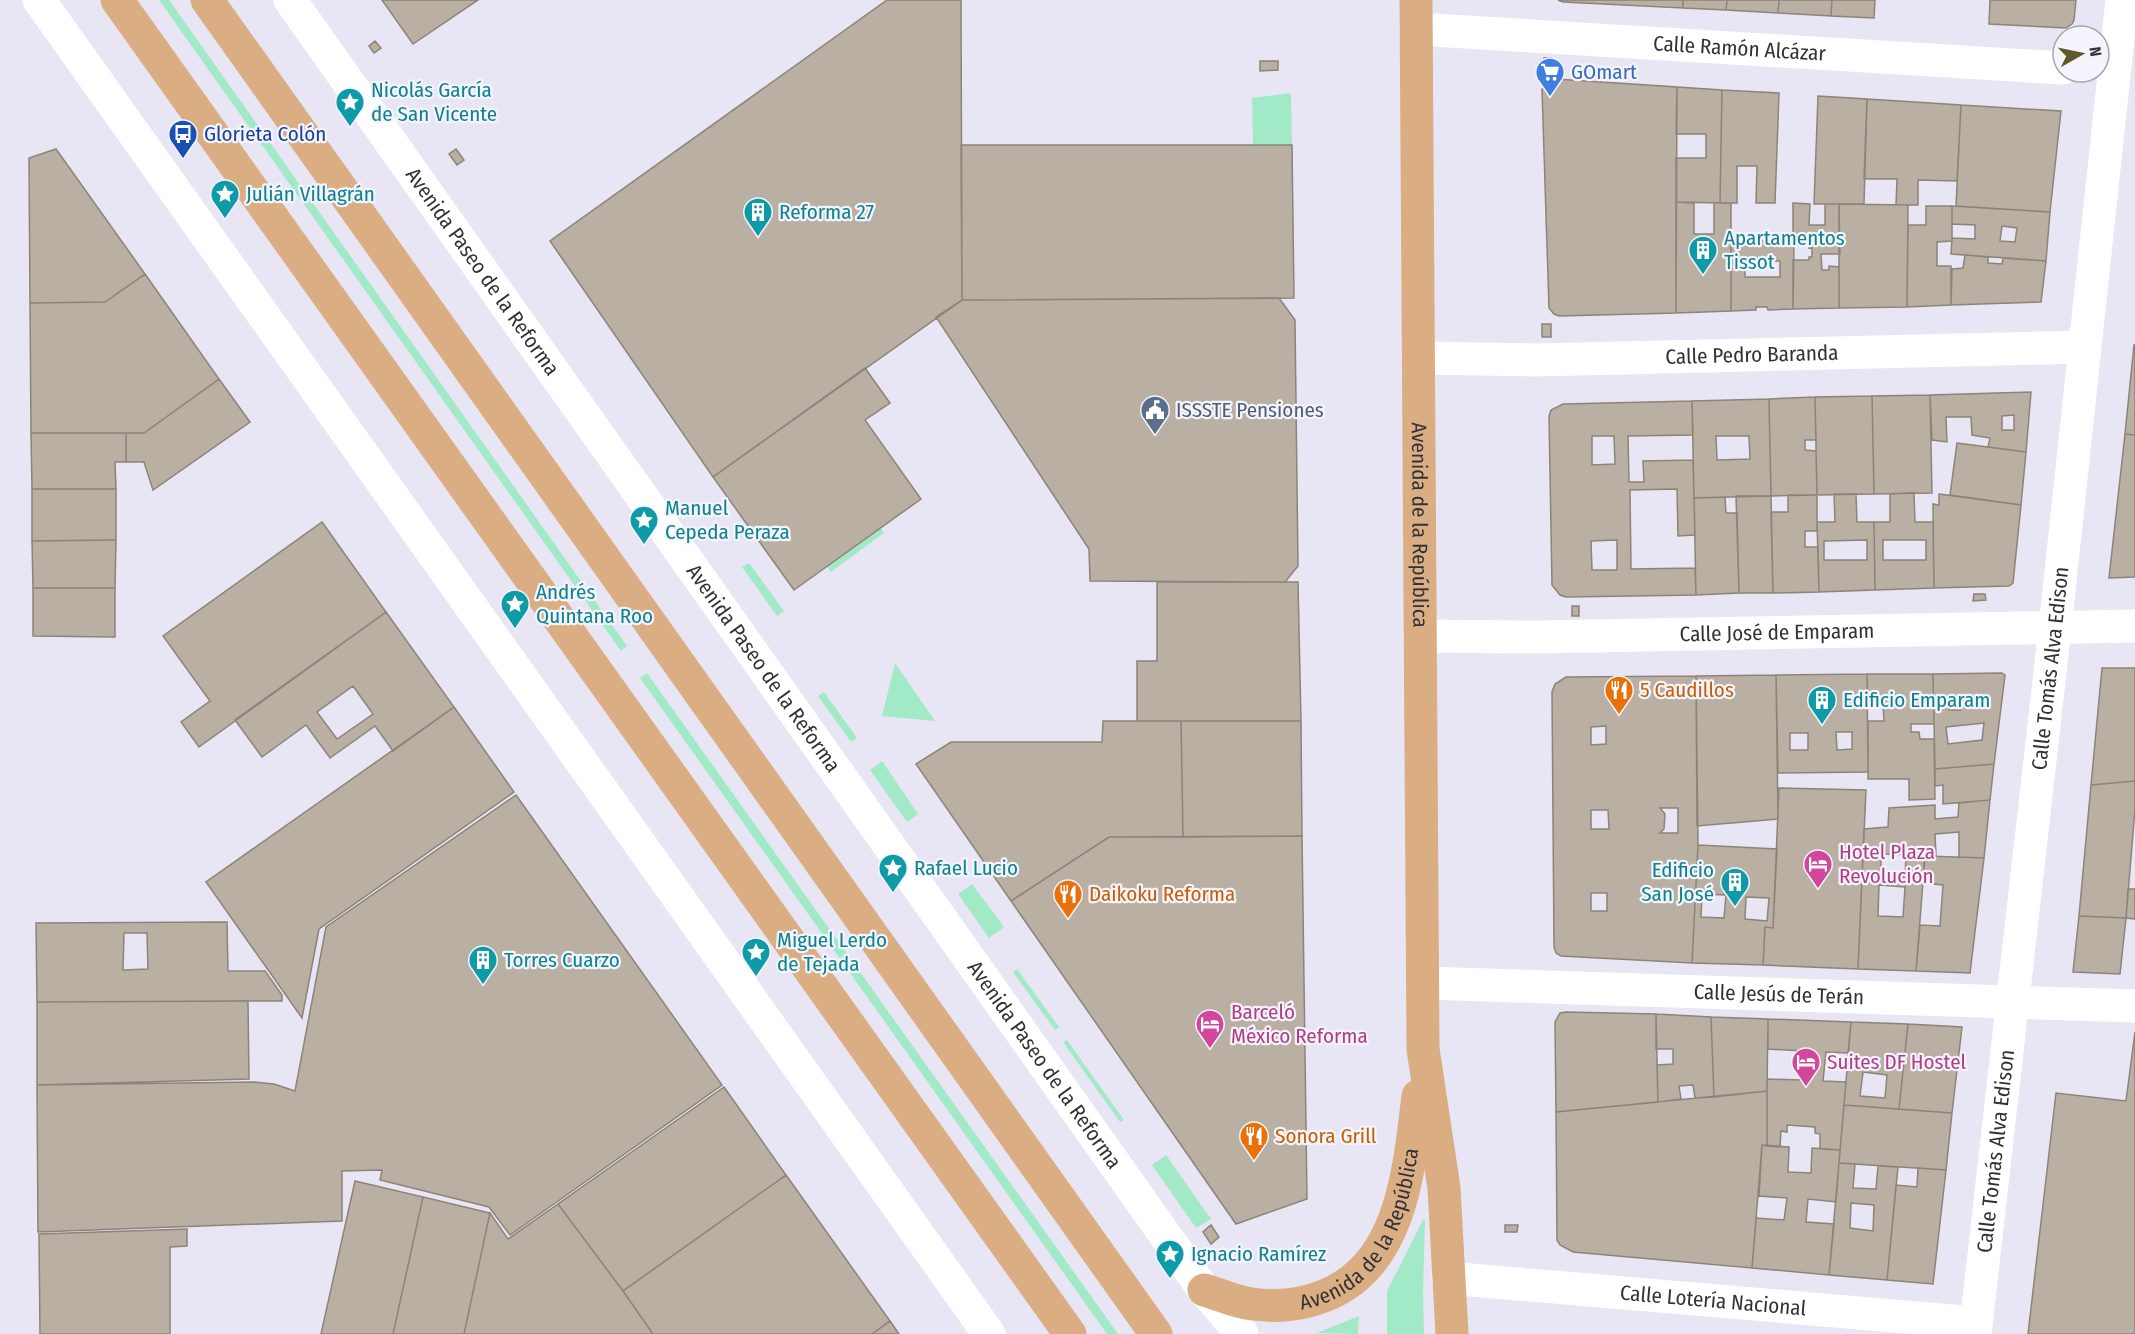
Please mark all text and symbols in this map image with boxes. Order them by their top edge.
north arrow [2051,24,2111,84]
street label: Calle Ramón Alcázar [1652,30,1827,67]
text: N [2085,46,2105,58]
supermarket icon: GOmart [1534,56,1566,98]
place label: GOmart [1571,59,1637,85]
place label: Nicolás García de San Vicente [371,77,497,127]
place icon: Nicolás García de San Vicente [334,86,366,128]
bus stop icon: Glorieta Colón [167,118,199,160]
place label: Glorieta Colón [204,121,326,147]
street label: Avenida Paseo de la Reforma [400,163,565,381]
place icon: Julián Villagrán [209,178,241,220]
place label: Julián Villagrán [246,181,375,207]
building icon: Reforma 27 [742,196,774,238]
place label: Reforma 27 [779,199,874,225]
place label: Apartamentos Tissot [1724,225,1845,275]
building icon: Apartamentos Tissot [1687,234,1719,276]
street label: Calle Pedro Baranda [1665,340,1839,370]
public building icon: ISSSTE Pensiones [1139,394,1171,436]
place label: ISSSTE Pensiones [1176,397,1324,423]
street label: Avenida de la República [1406,422,1433,628]
place label: Manuel Cepeda Peraza [665,495,790,545]
place icon: Manuel Cepeda Peraza [628,504,660,546]
street label: Avenida Paseo de la Reforma [681,559,846,777]
street label: Calle Tomás Alva Edison [2026,565,2074,771]
place label: Andrés Quintana Roo [536,579,653,629]
place icon: Andrés Quintana Roo [499,588,531,630]
street label: Calle José de Emparam [1679,618,1875,647]
restaurant icon: 5 Caudillos [1603,674,1635,716]
place label: 5 Caudillos [1640,677,1734,703]
building icon: Edificio Emparam [1806,684,1838,726]
place label: Edificio Emparam [1843,687,1990,713]
place label: Hotel Plaza Revolución [1839,839,1935,889]
hotel icon: Hotel Plaza Revolución [1802,848,1834,890]
place icon: Rafael Lucio [877,852,909,894]
place label: Rafael Lucio [914,855,1018,881]
place label: Edificio San José [1641,857,1714,907]
building icon: Edificio San José [1719,866,1751,908]
restaurant icon: Daikoku Reforma [1052,878,1084,920]
place label: Daikoku Reforma [1089,881,1235,907]
place label: Miguel Lerdo de Tejada [777,927,887,977]
place icon: Miguel Lerdo de Tejada [740,936,772,978]
building icon: Torres Cuarzo [467,944,499,986]
place label: Torres Cuarzo [504,947,620,973]
street label: Avenida Paseo de la Reforma [962,956,1127,1174]
street label: Calle Jesús de Terán [1693,979,1864,1010]
place label: Barceló México Reforma [1231,999,1368,1049]
hotel icon: Barceló México Reforma [1194,1008,1226,1050]
hotel icon: Suites DF Hostel [1790,1046,1822,1088]
street label: Calle Tomás Alva Edison [1971,1048,2020,1254]
place label: Suites DF Hostel [1827,1049,1967,1075]
restaurant icon: Sonora Grill [1238,1120,1270,1162]
place label: Sonora Grill [1275,1123,1377,1149]
street label: Avenida de la República [1297,1146,1424,1316]
place icon: Ignacio Ramírez [1154,1238,1186,1280]
place label: Ignacio Ramírez [1191,1241,1326,1267]
street label: Calle Lotería Nacional [1619,1280,1808,1322]

